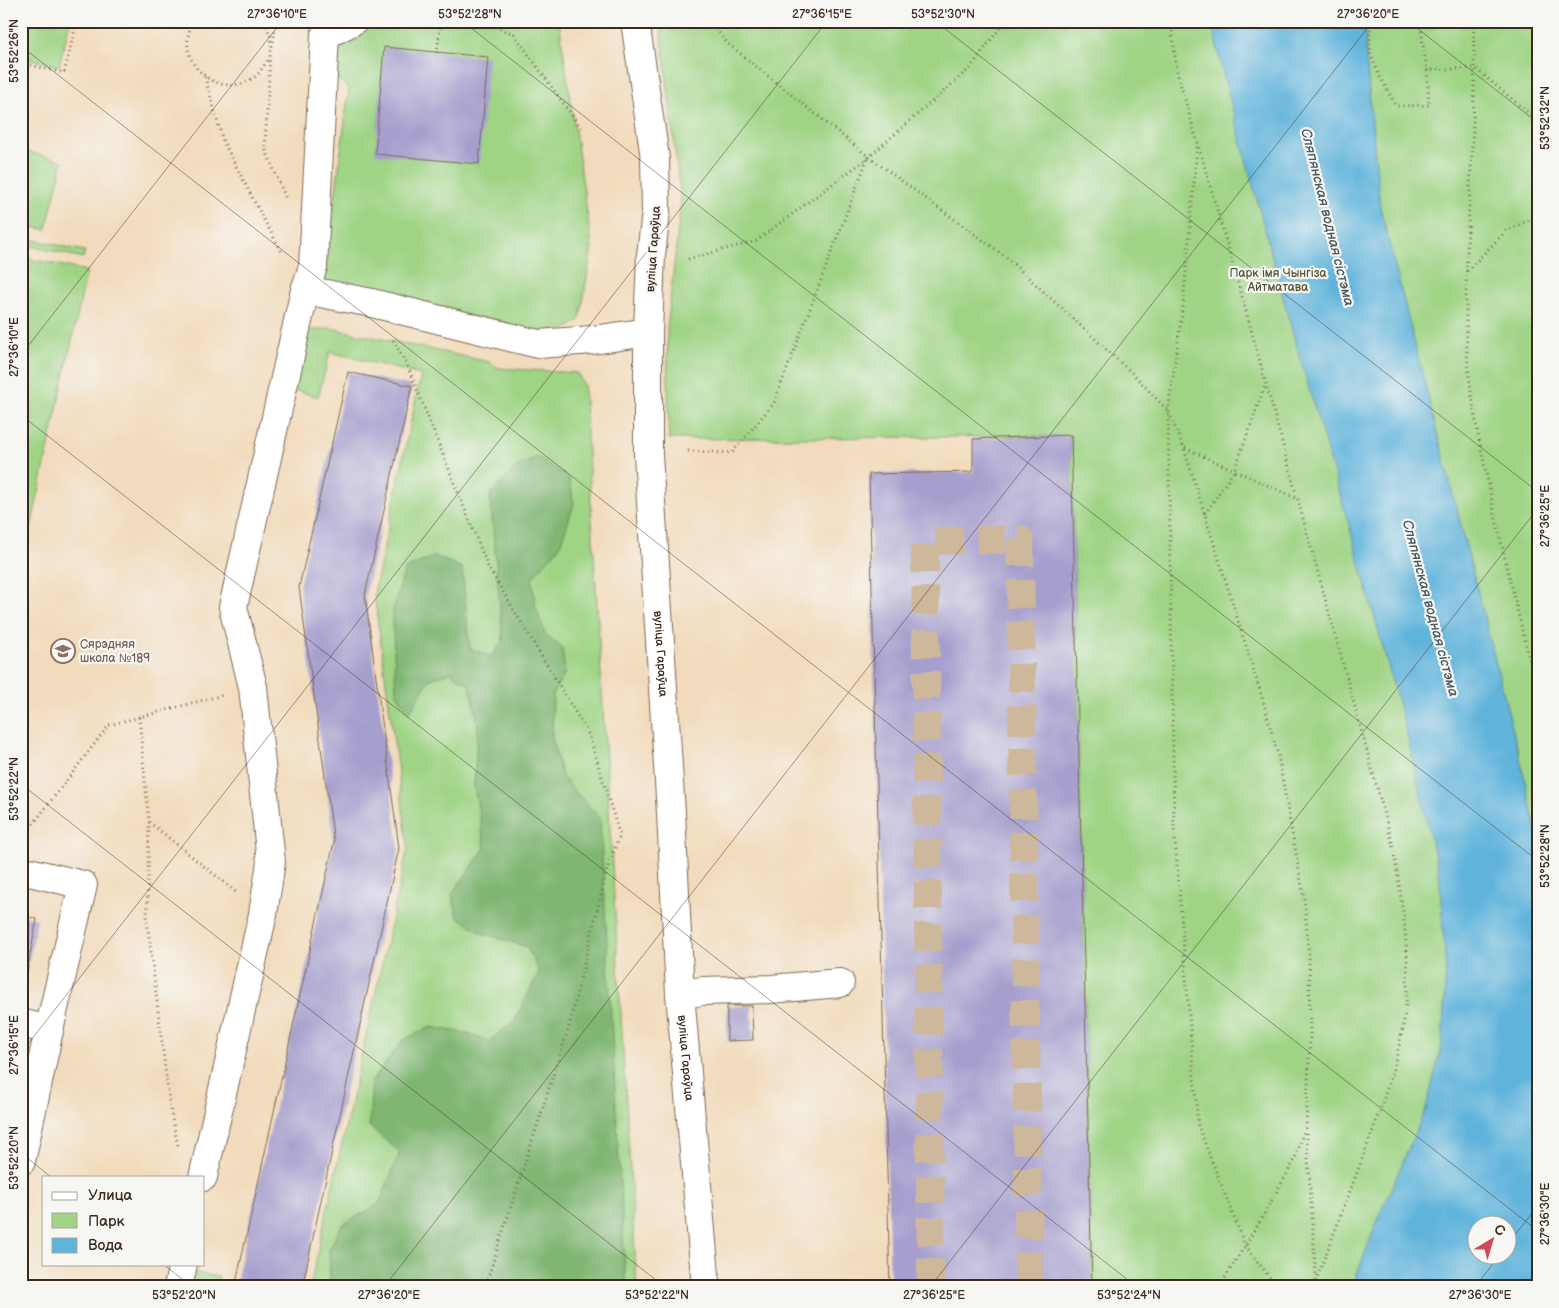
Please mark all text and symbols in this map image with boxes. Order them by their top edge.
text: 27°36'10"E [247,7,307,22]
text: 53°52'28"N [438,7,502,22]
text: 27°36'15"E [792,7,852,22]
text: 53°52'30"N [911,7,975,22]
text: 27°36'20"E [1337,7,1399,22]
text: 53°52'26"N [7,19,22,83]
text: 53°52'32"N [1538,86,1553,150]
water label: Сляпянская водная сістэма [1297,127,1358,308]
street label: вуліца Гараўца [643,205,664,293]
park label: Парк імя Чынгіза Айтматава [1229,266,1327,295]
text: 27°36'10"E [7,317,22,377]
text: 27°36'25"E [1538,485,1553,547]
water label: Сляпянская водная сістэма [1399,518,1462,698]
street label: вуліца Гараўца [650,610,671,697]
place label: Сярэдняя школа №189 [80,637,150,666]
school or university icon: Сярэдняя школа №189 [50,638,76,664]
text: 53°52'22"N [7,757,22,821]
text: 53°52'28"N [1538,824,1553,888]
street label: вуліца Гараўца [674,1014,696,1102]
text: 27°36'15"E [7,1015,22,1075]
text: 53°52'20"N [7,1126,22,1190]
legend [42,1176,205,1266]
text: 27°36'30"E [1538,1183,1553,1245]
text: Улица [88,1186,133,1205]
text: Парк [88,1212,125,1231]
north arrow [1466,1216,1516,1266]
text: С [1491,1220,1509,1240]
text: Вода [88,1236,123,1255]
text: 53°52'20"N [152,1288,216,1303]
text: 27°36'20"E [358,1288,420,1303]
text: 53°52'22"N [625,1288,689,1303]
text: 27°36'25"E [903,1288,965,1303]
text: 53°52'24"N [1097,1288,1161,1303]
text: 27°36'30"E [1449,1288,1511,1303]

